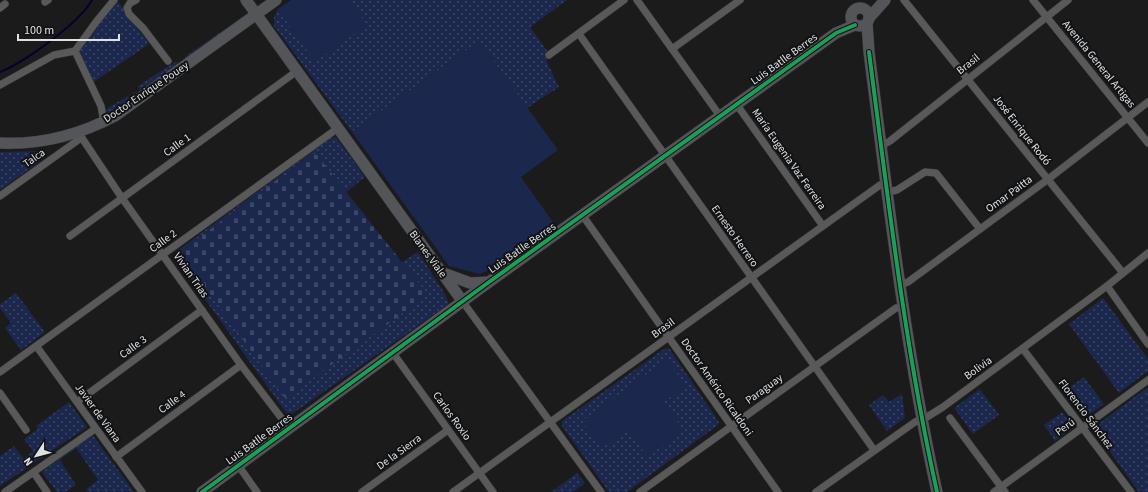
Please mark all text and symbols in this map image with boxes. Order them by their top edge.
scale bar [18,16,119,42]
street label: Avenida General Artigas [1059,17,1139,111]
text: 100 m [24,22,54,39]
street label: Luis Batlle Berres [748,29,821,88]
street label: Brasil [953,50,983,78]
street label: Doctor Enrique Pouey [100,58,192,126]
street label: José Enrique Rodó [990,92,1054,168]
street label: María Eugenia Vaz Ferreira [748,105,830,213]
street label: Calle 1 [160,130,194,160]
street label: Talca [20,145,48,171]
street label: Omar Paitta [983,172,1035,216]
street label: Ernesto Herrero [708,202,762,270]
street label: Luis Batlle Berres [485,219,559,277]
street label: Calle 2 [146,226,180,256]
street label: Blanes Viale [406,227,451,281]
street label: Vivian Trias [170,249,212,301]
street label: Brasil [648,314,678,342]
street label: Calle 3 [116,332,150,362]
street label: Doctor Américo Ricaldoni [678,335,756,439]
street label: Bolivia [961,353,995,383]
street label: Paraguay [742,370,786,408]
street label: Florencio Sánchez [1055,376,1117,452]
street label: Javier de Viana [72,381,124,445]
street label: Calle 4 [155,387,189,417]
street label: Carlos Roxlo [429,389,475,443]
street label: Luis Batlle Berres [223,409,296,468]
street label: Perú [1052,415,1078,439]
street label: De la Sierra [374,431,424,473]
north arrow [16,436,56,476]
text: N [20,454,37,469]

